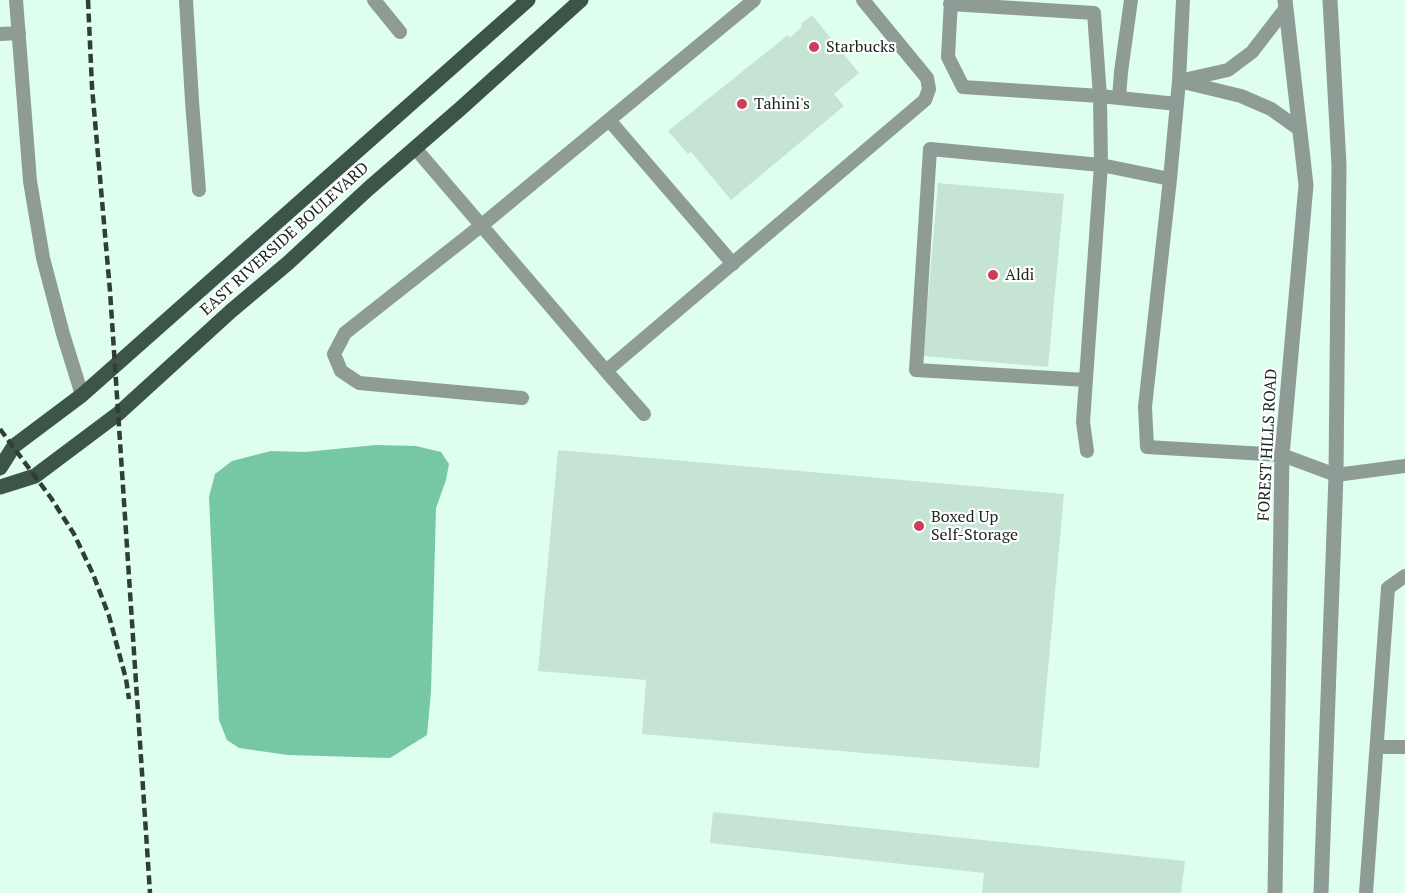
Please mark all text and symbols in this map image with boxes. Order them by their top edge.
place label: Starbucks [826,37,895,57]
marker: Starbucks [807,40,821,54]
place label: Tahini's [754,94,810,114]
marker: Tahini's [735,97,749,111]
street label: EAST RIVERSIDE BOULEVARD [197,158,373,320]
place label: Aldi [1005,265,1034,285]
marker: Aldi [986,268,1000,282]
street label: FOREST HILLS ROAD [1254,368,1282,522]
place label: Boxed Up Self-Storage [931,507,1018,545]
marker: Boxed Up Self-Storage [912,519,926,533]

